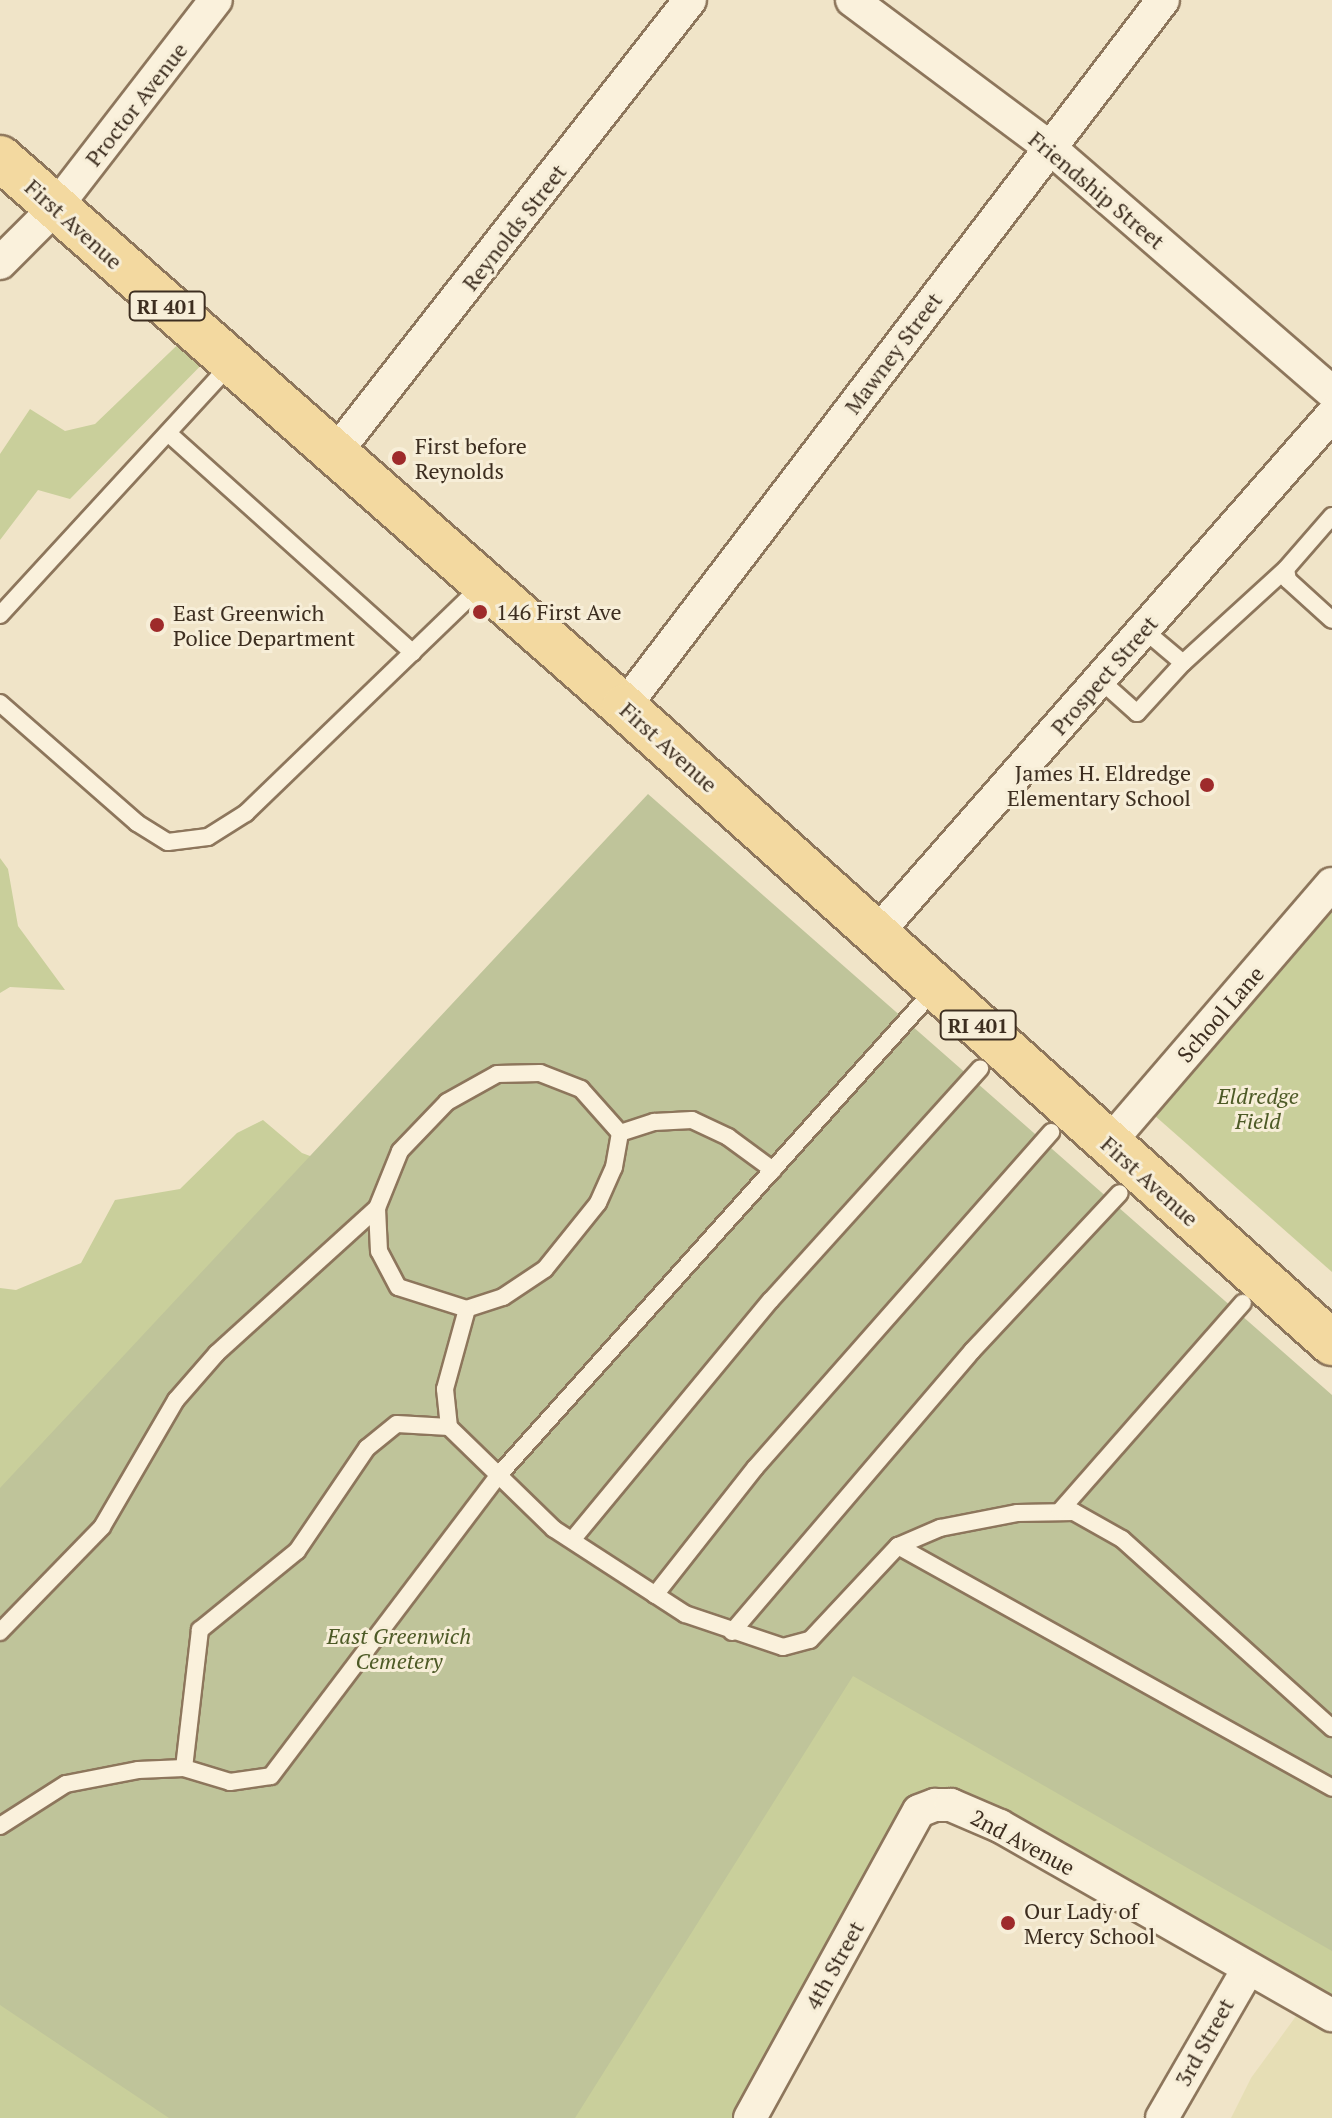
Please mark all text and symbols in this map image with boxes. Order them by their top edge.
street label: Proctor Avenue [79,37,193,171]
street label: Friendship Street [1024,126,1170,254]
street label: Reynolds Street [456,159,572,295]
street label: First Avenue [20,173,128,275]
street label: Mawney Street [839,287,947,419]
road number: RI 401 [127,290,207,322]
place label: First before Reynolds [415,432,527,484]
marker: First before Reynolds [390,449,408,467]
place label: East Greenwich Police Department [173,599,355,650]
place label: 146 First Ave [496,599,622,625]
marker: 146 First Ave [471,603,489,621]
street label: Prospect Street [1045,610,1163,740]
marker: East Greenwich Police Department [148,616,166,634]
street label: First Avenue [615,696,723,798]
place label: James H. Eldredge Elementary School [1007,759,1191,810]
marker: James H. Eldredge Elementary School [1198,776,1216,794]
street label: School Lane [1171,961,1269,1067]
road number: RI 401 [938,1009,1018,1041]
park label: Eldredge Field [1217,1082,1299,1134]
street label: First Avenue [1096,1130,1204,1232]
park label: East Greenwich Cemetery [327,1622,471,1674]
street label: 2nd Avenue [966,1803,1080,1881]
place label: Our Lady of Mercy School [1024,1897,1155,1948]
marker: Our Lady of Mercy School [999,1914,1017,1932]
street label: 4th Street [799,1916,869,2014]
street label: 3rd Street [1169,1993,1239,2091]

